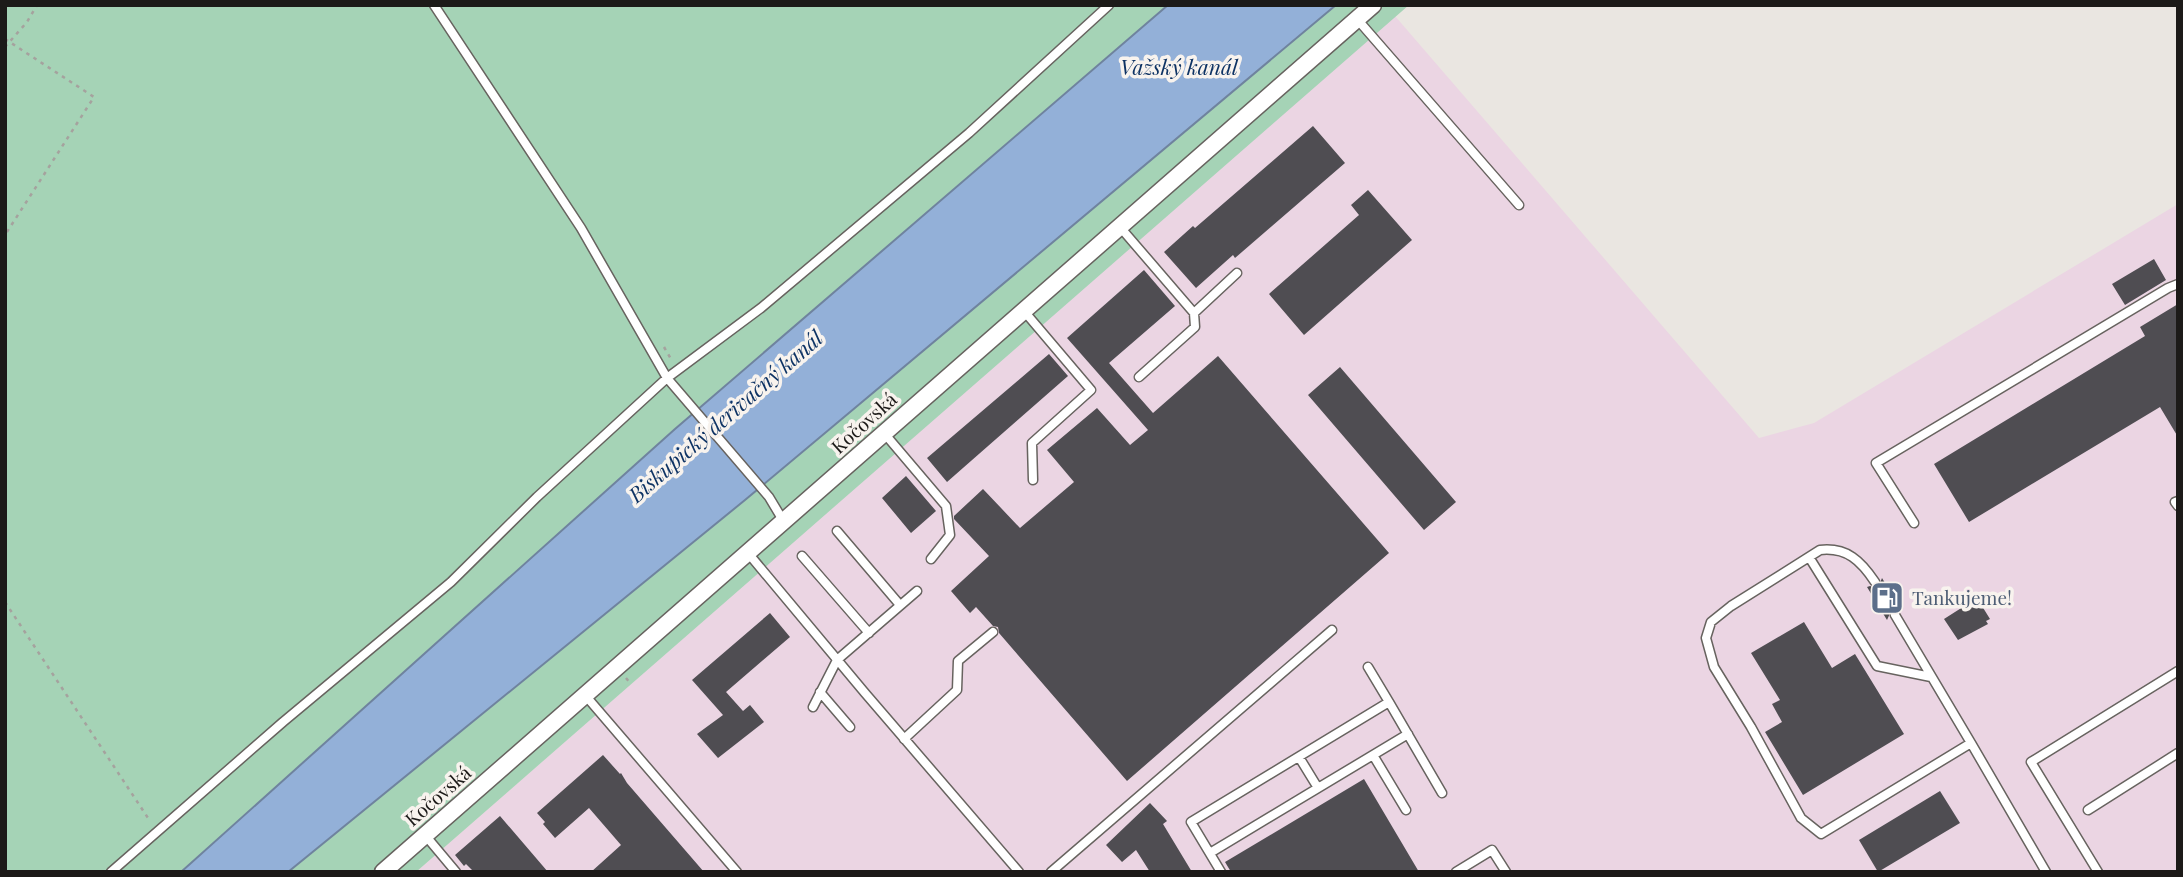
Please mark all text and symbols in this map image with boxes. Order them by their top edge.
water label: Važský kanál [1120,52,1239,80]
water label: Biskupický derivačný kanál [621,323,829,508]
street label: Kočovská [825,386,902,459]
fuel station icon: Tankujeme! [1868,579,1906,617]
place label: Tankujeme! [1912,584,2012,610]
street label: Kočovská [399,759,476,831]

